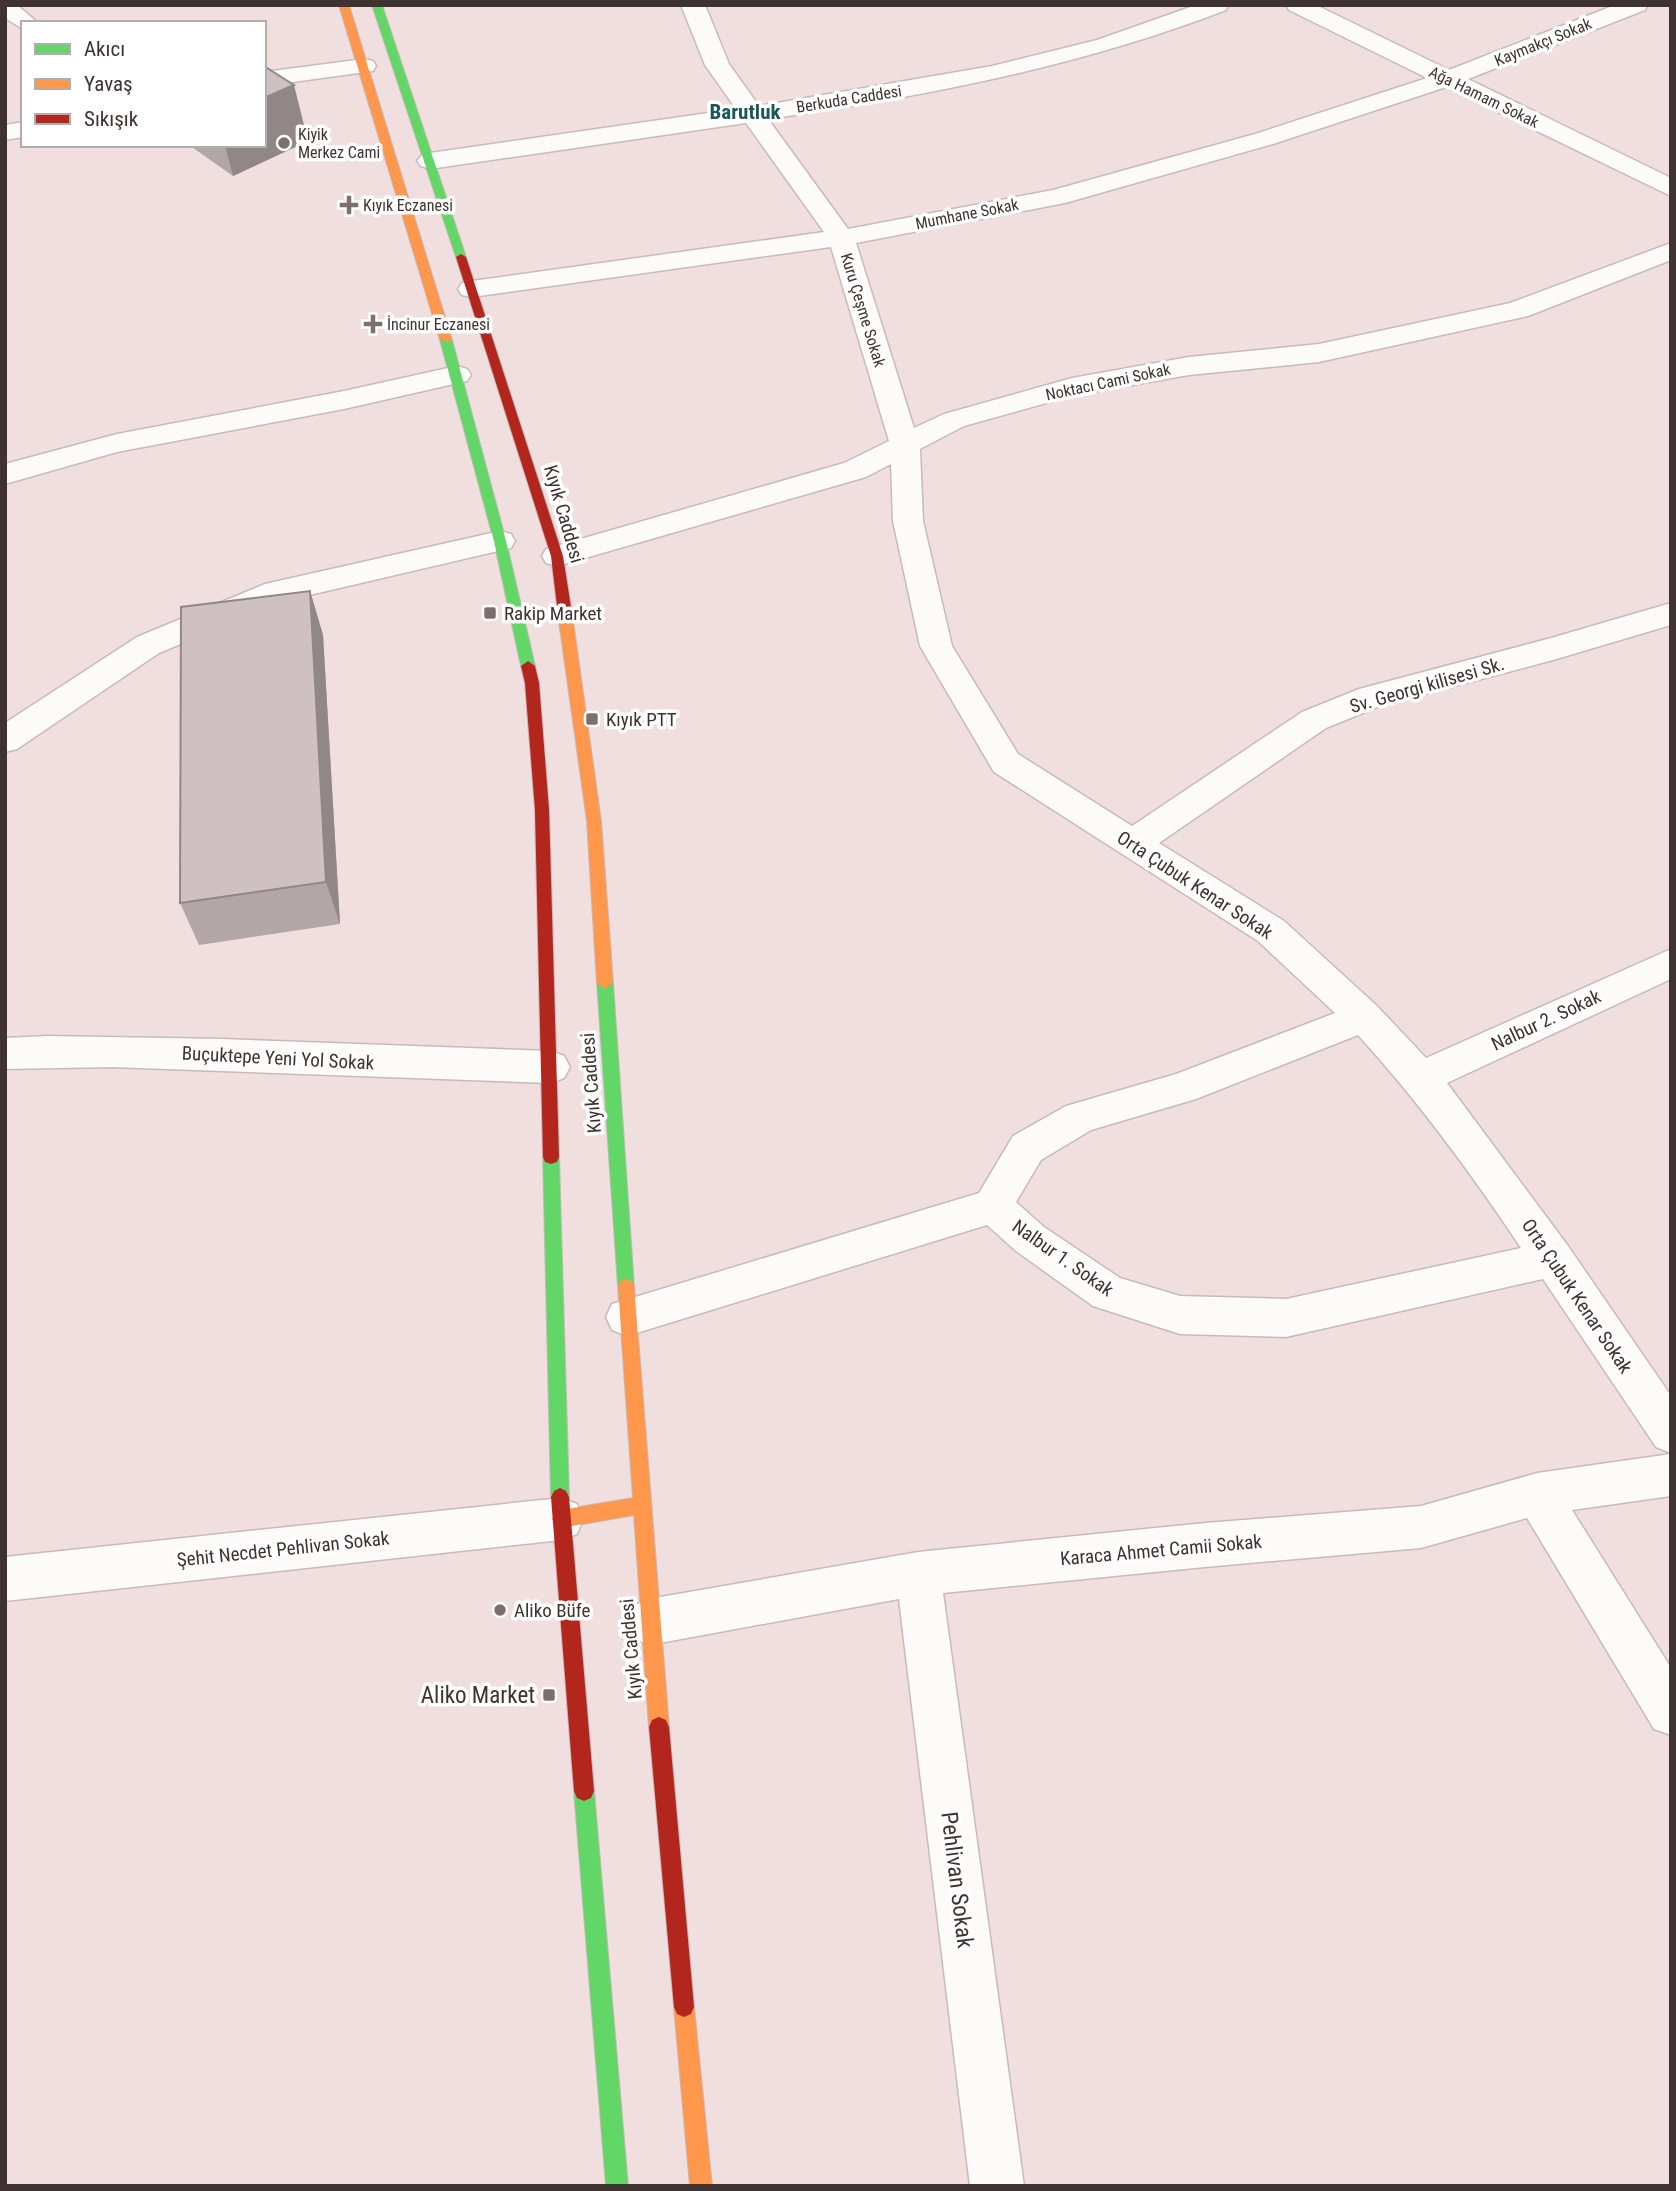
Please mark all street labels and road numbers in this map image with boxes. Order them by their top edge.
street label: Kaymakçı Sokak [1492,14,1595,70]
street label: Ağa Hamam Sokak [1426,62,1543,132]
street label: Berkuda Caddesi [795,81,903,117]
street label: Mumhane Sokak [914,195,1021,233]
street label: Kuru Çeşme Sokak [837,251,890,370]
street label: Noktacı Cami Sokak [1044,359,1173,404]
street label: Kıyık Caddesi [539,462,589,566]
street label: Sv. Georgi kilisesi Sk. [1347,652,1507,718]
street label: Orta Çubuk Kenar Sokak [1113,826,1278,944]
street label: Nalbur 2. Sokak [1488,984,1605,1055]
street label: Kıyık Caddesi [576,1032,606,1134]
street label: Buçuktepe Yeni Yol Sokak [181,1041,375,1075]
street label: Orta Çubuk Kenar Sokak [1517,1214,1637,1378]
street label: Nalbur 1. Sokak [1008,1215,1118,1302]
street label: Şehit Necdet Pehlivan Sokak [176,1526,391,1572]
street label: Karaca Ahmet Camii Sokak [1059,1530,1263,1570]
street label: Kıyık Caddesi [615,1598,647,1700]
street label: Pehlivan Sokak [935,1810,979,1950]

